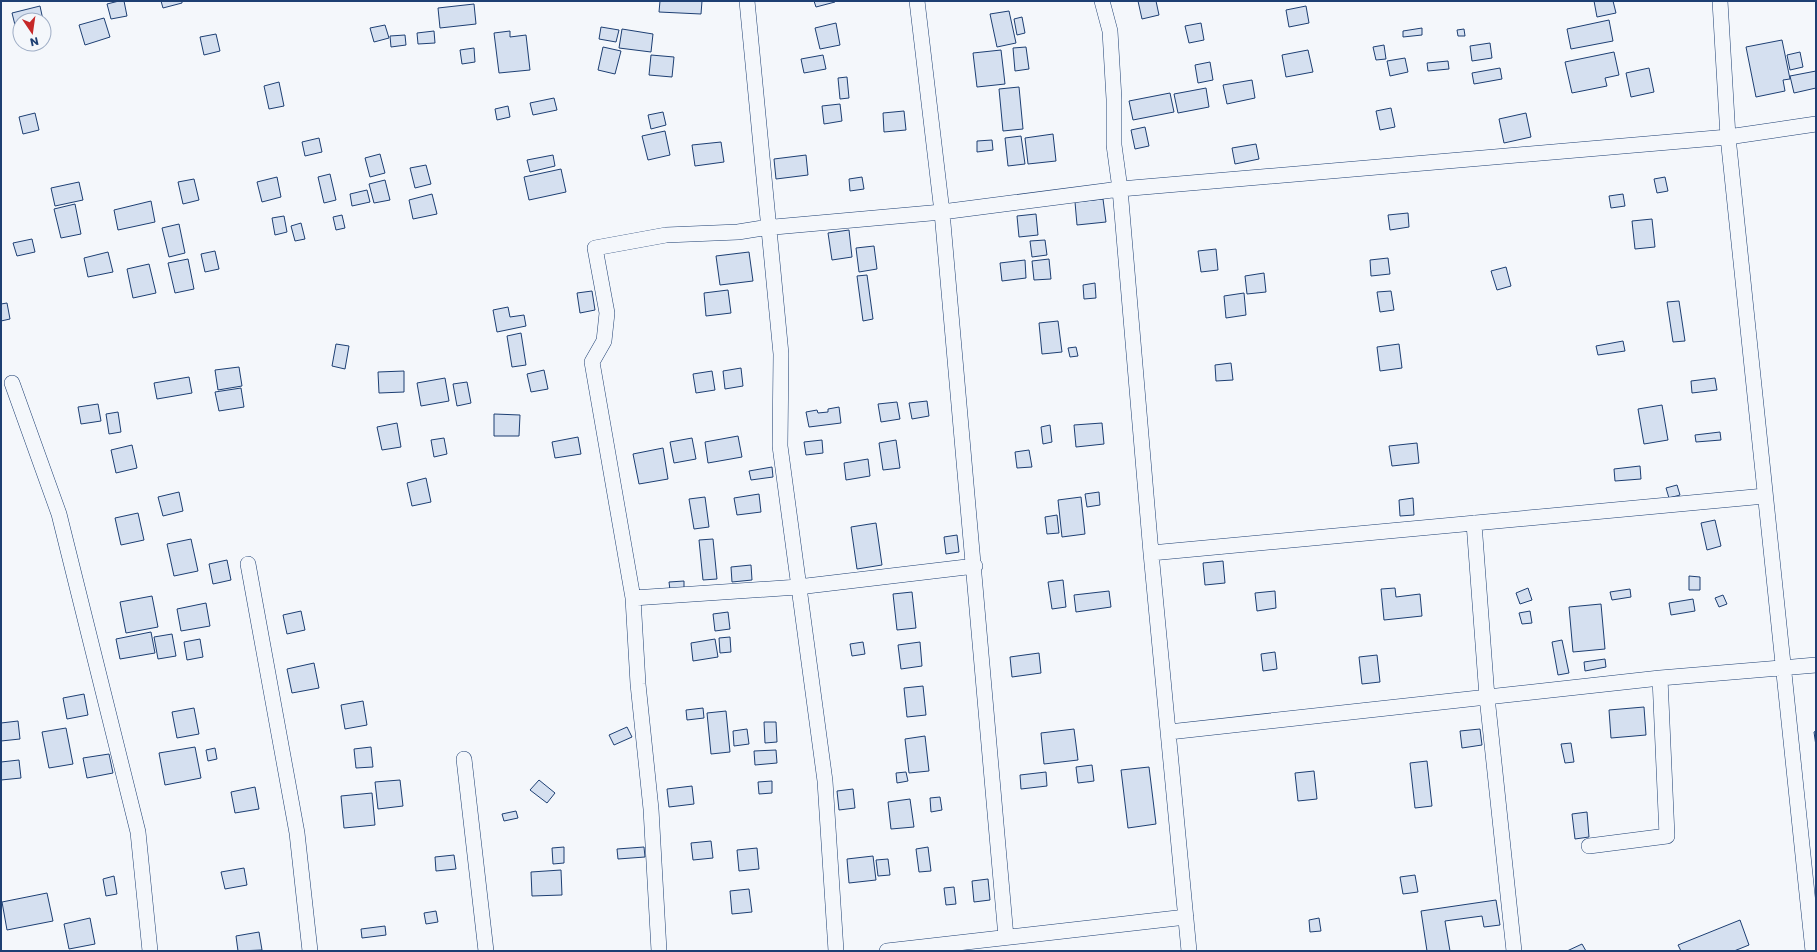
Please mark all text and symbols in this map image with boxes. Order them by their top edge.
north arrow [12,12,52,52]
text: N [28,33,40,50]

